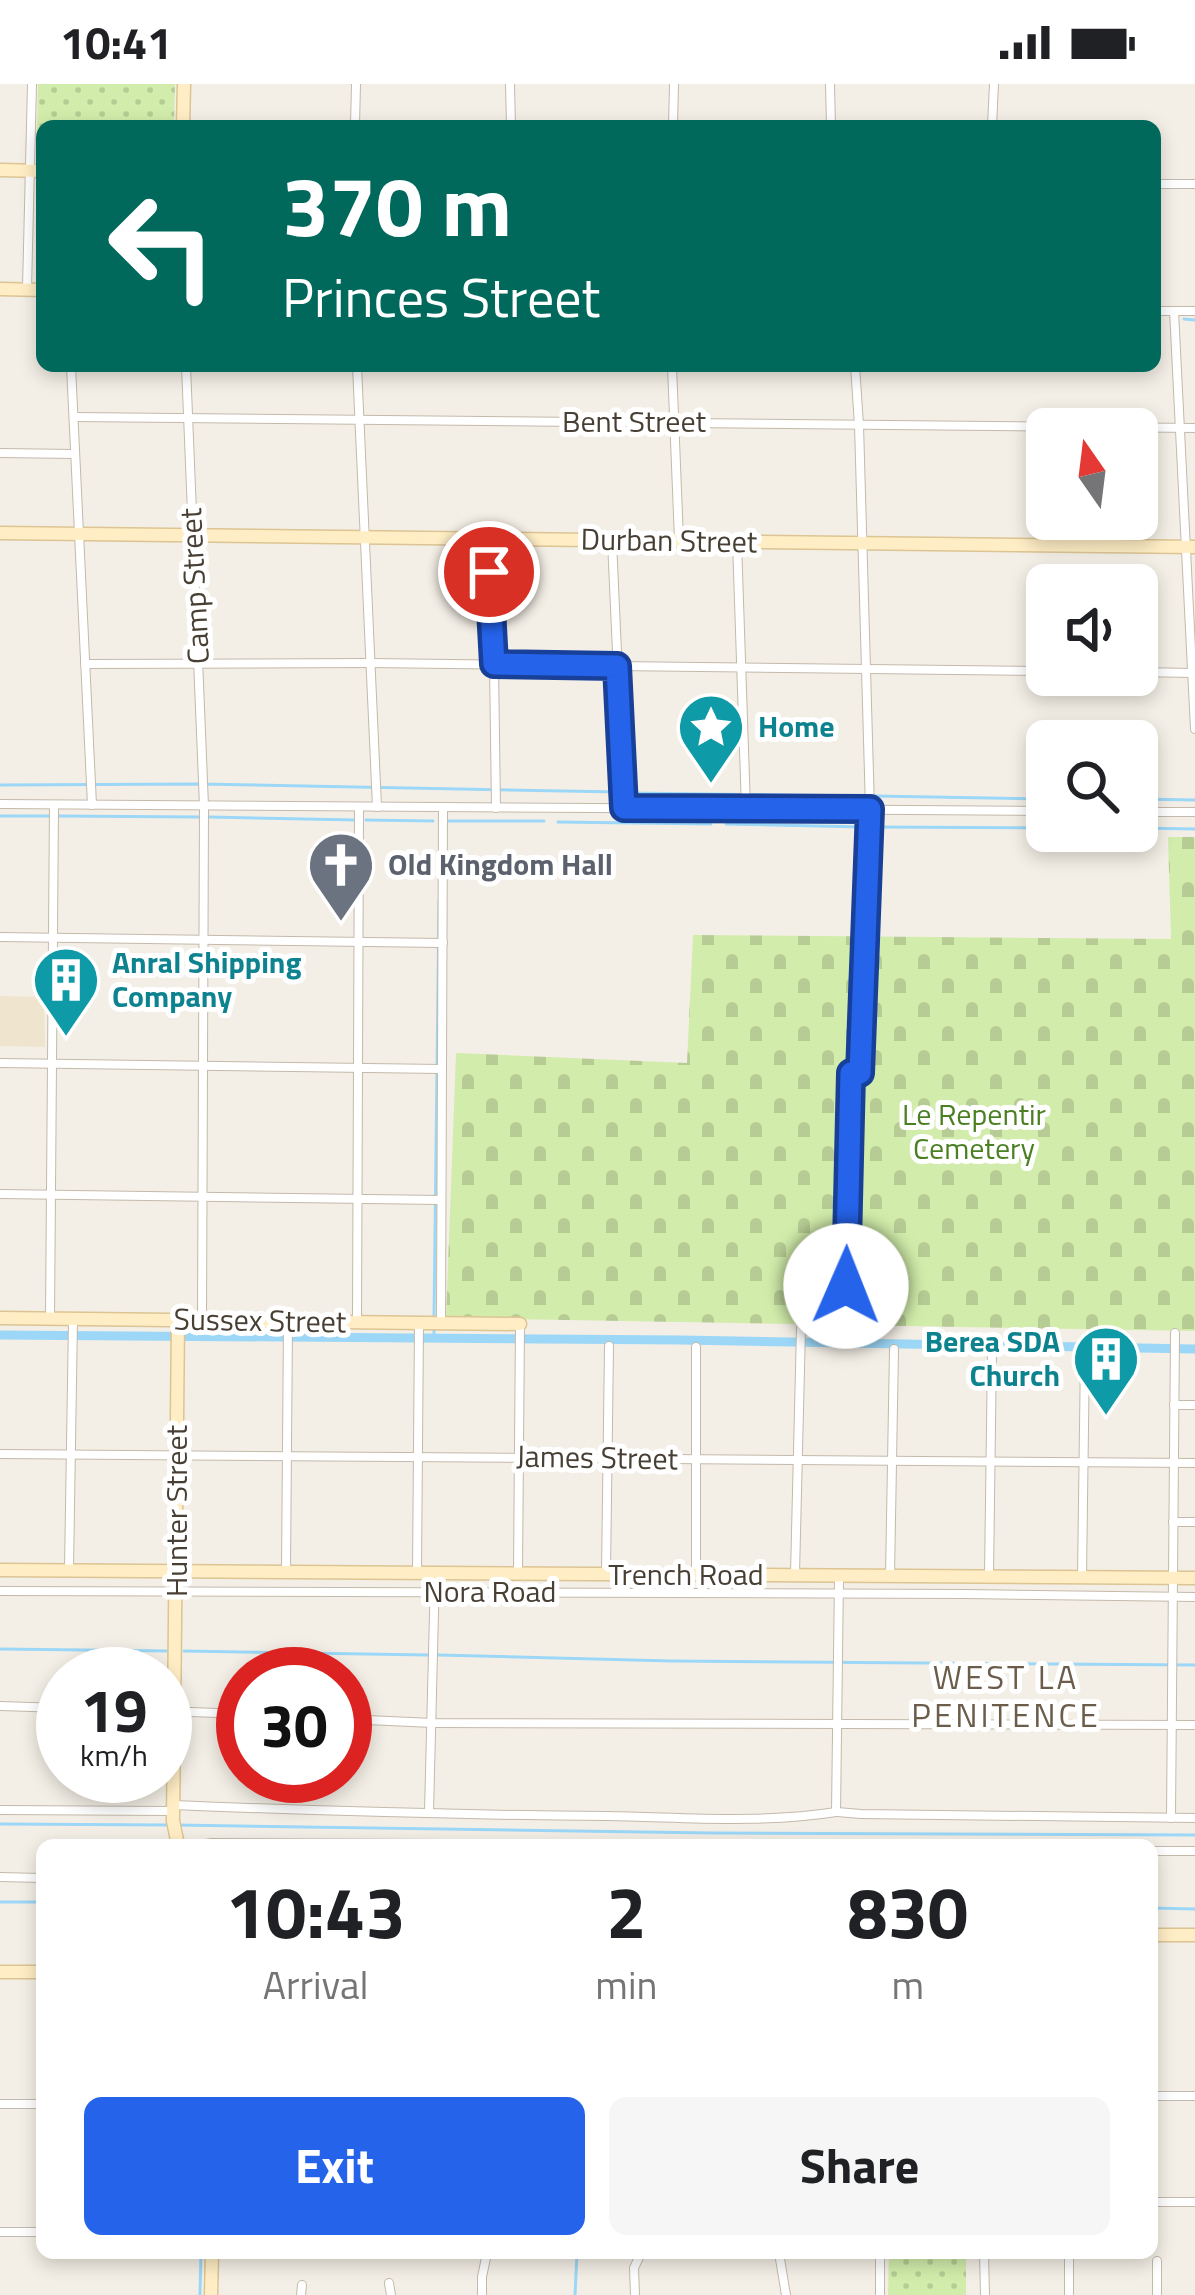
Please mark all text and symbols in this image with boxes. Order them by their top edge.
text: 10:41 [60,8,172,76]
text: 370 m [282,141,512,269]
icon: left [84,168,240,324]
text: Princes Street [282,256,600,338]
street label: Bent Street [562,398,707,444]
north arrow [1026,408,1158,540]
map controls [1026,408,1158,852]
street label: Camp Street [167,506,221,665]
street label: Durban Street [580,515,758,565]
pin [438,521,540,623]
icon: arrive [456,539,522,605]
button: sound [1026,564,1158,696]
place icon: Home [676,692,746,786]
place label: Home [758,703,835,749]
button: search [1026,720,1158,852]
church icon: Old Kingdom Hall [306,830,376,924]
place label: Old Kingdom Hall [388,841,613,887]
place label: Anral Shipping Company [112,939,301,1019]
building icon: Anral Shipping Company [31,945,101,1039]
park label: Le Repentir Cemetery [902,1091,1046,1171]
position arrow [783,1223,909,1349]
street label: Sussex Street [173,1295,347,1345]
place label: Berea SDA Church [925,1318,1060,1398]
building icon: Berea SDA Church [1071,1324,1141,1418]
street label: Hunter Street [153,1424,199,1597]
street label: James Street [516,1433,679,1481]
street label: Trench Road [608,1551,764,1597]
street label: Nora Road [424,1568,556,1614]
speed limit sign: 30 [216,1647,372,1803]
district label: WEST LA PENITENCE [911,1652,1101,1740]
text: 19 [80,1664,148,1755]
text: km/h [80,1732,148,1778]
text: 10:43 [226,1856,406,1966]
text: 2 [606,1856,647,1966]
text: 830 [847,1856,968,1966]
text: Arrival [263,1955,369,2014]
text: min [595,1955,657,2014]
text: m [891,1955,924,2014]
button: Exit [84,2097,585,2235]
button: Share [609,2097,1110,2235]

